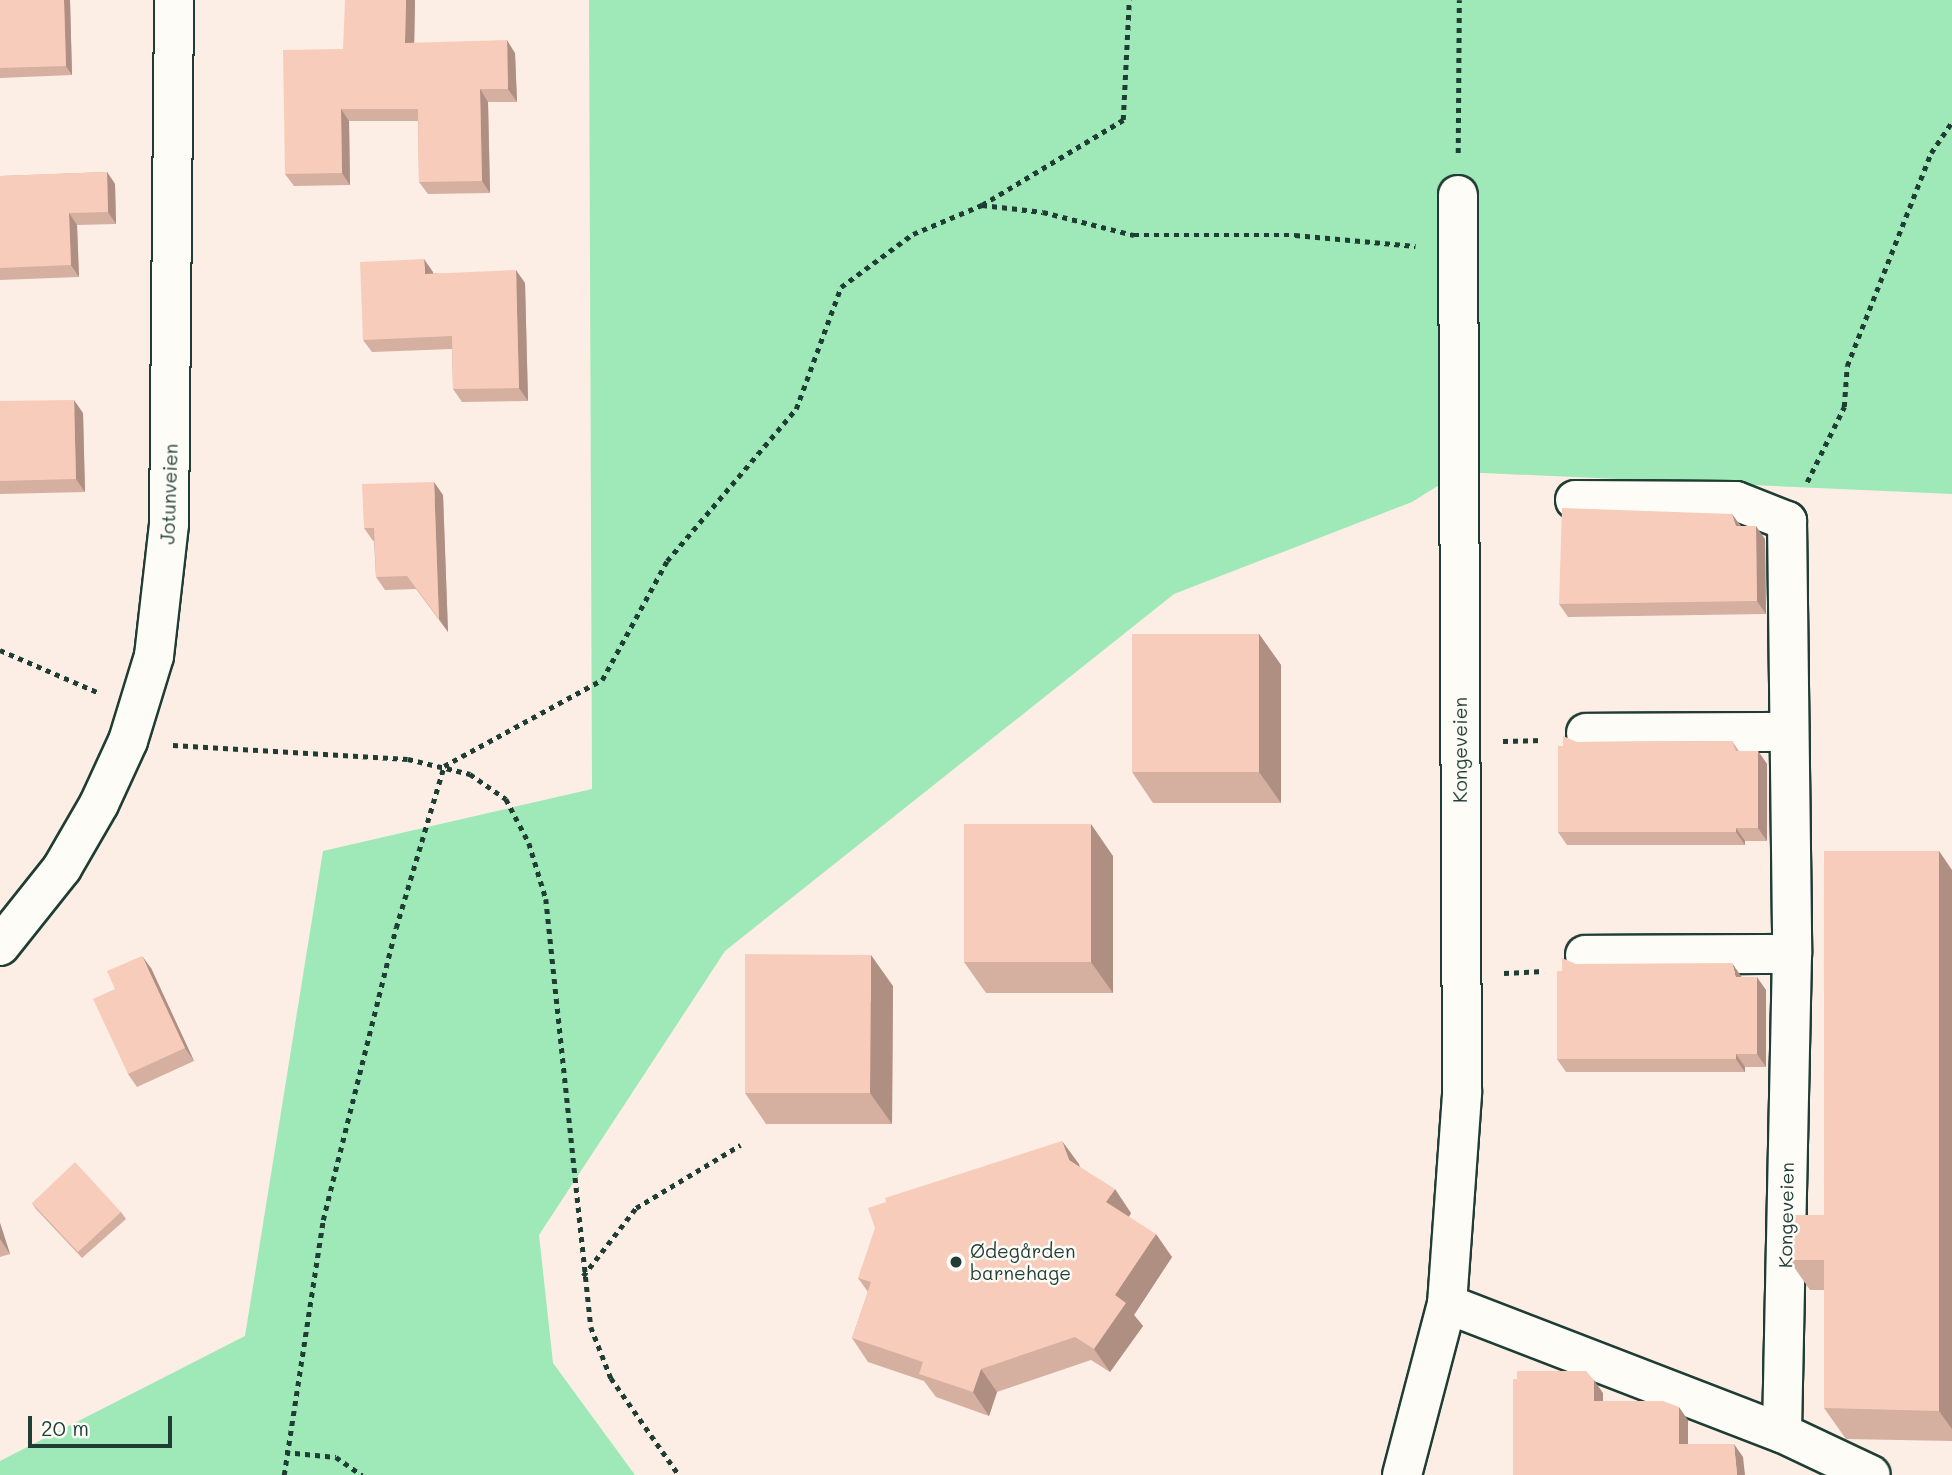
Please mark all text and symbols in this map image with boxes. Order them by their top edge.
street label: Jotunveien [156,443,182,545]
street label: Kongeveien [1449,697,1471,803]
street label: Kongeveien [1774,1162,1798,1268]
place label: Ødegården barnehage [970,1240,1076,1284]
marker: Ødegården barnehage [948,1254,964,1270]
scale bar [32,1402,175,1446]
text: 20 m [41,1414,89,1441]

